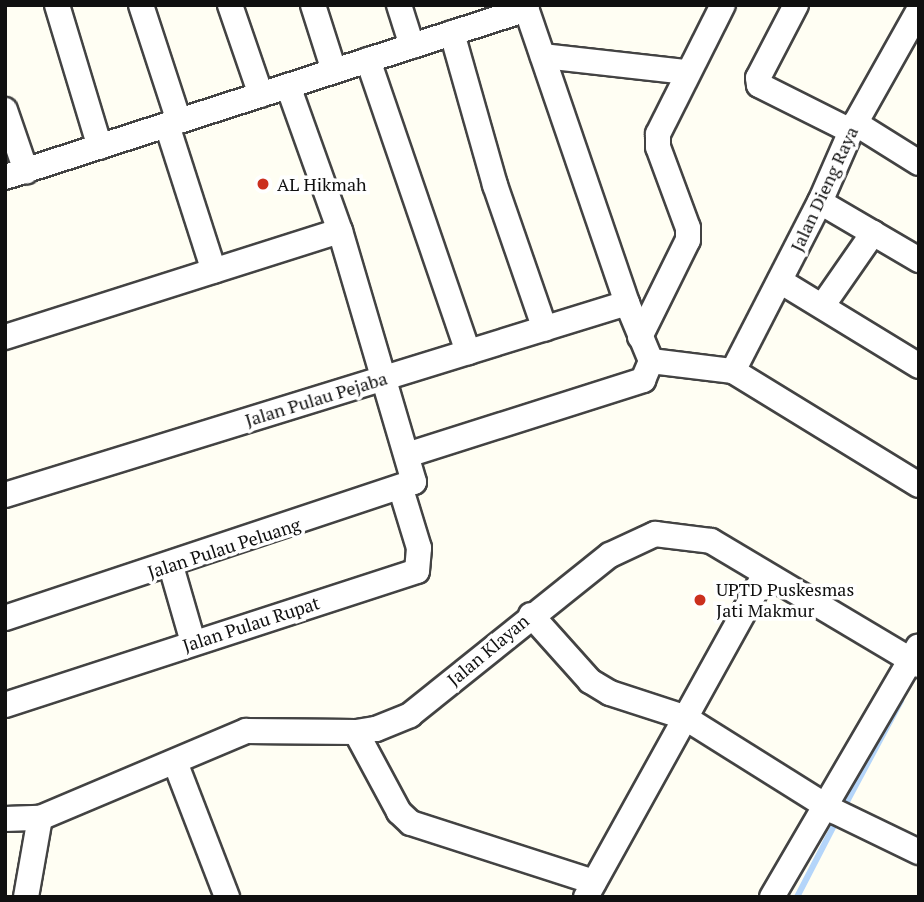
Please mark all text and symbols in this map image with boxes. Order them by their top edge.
street label: Jalan Dieng Raya [786,123,862,255]
place label: AL Hikmah [277,173,367,195]
marker: AL Hikmah [255,176,271,192]
street label: Jalan Pulau Pejaba [242,367,390,431]
street label: Jalan Pulau Peluang [145,513,303,583]
place label: UPTD Puskesmas Jati Makmur [716,579,854,622]
marker: UPTD Puskesmas Jati Makmur [690,590,710,610]
street label: Jalan Pulau Rupat [180,592,322,656]
street label: Jalan Klayan [443,610,533,690]

